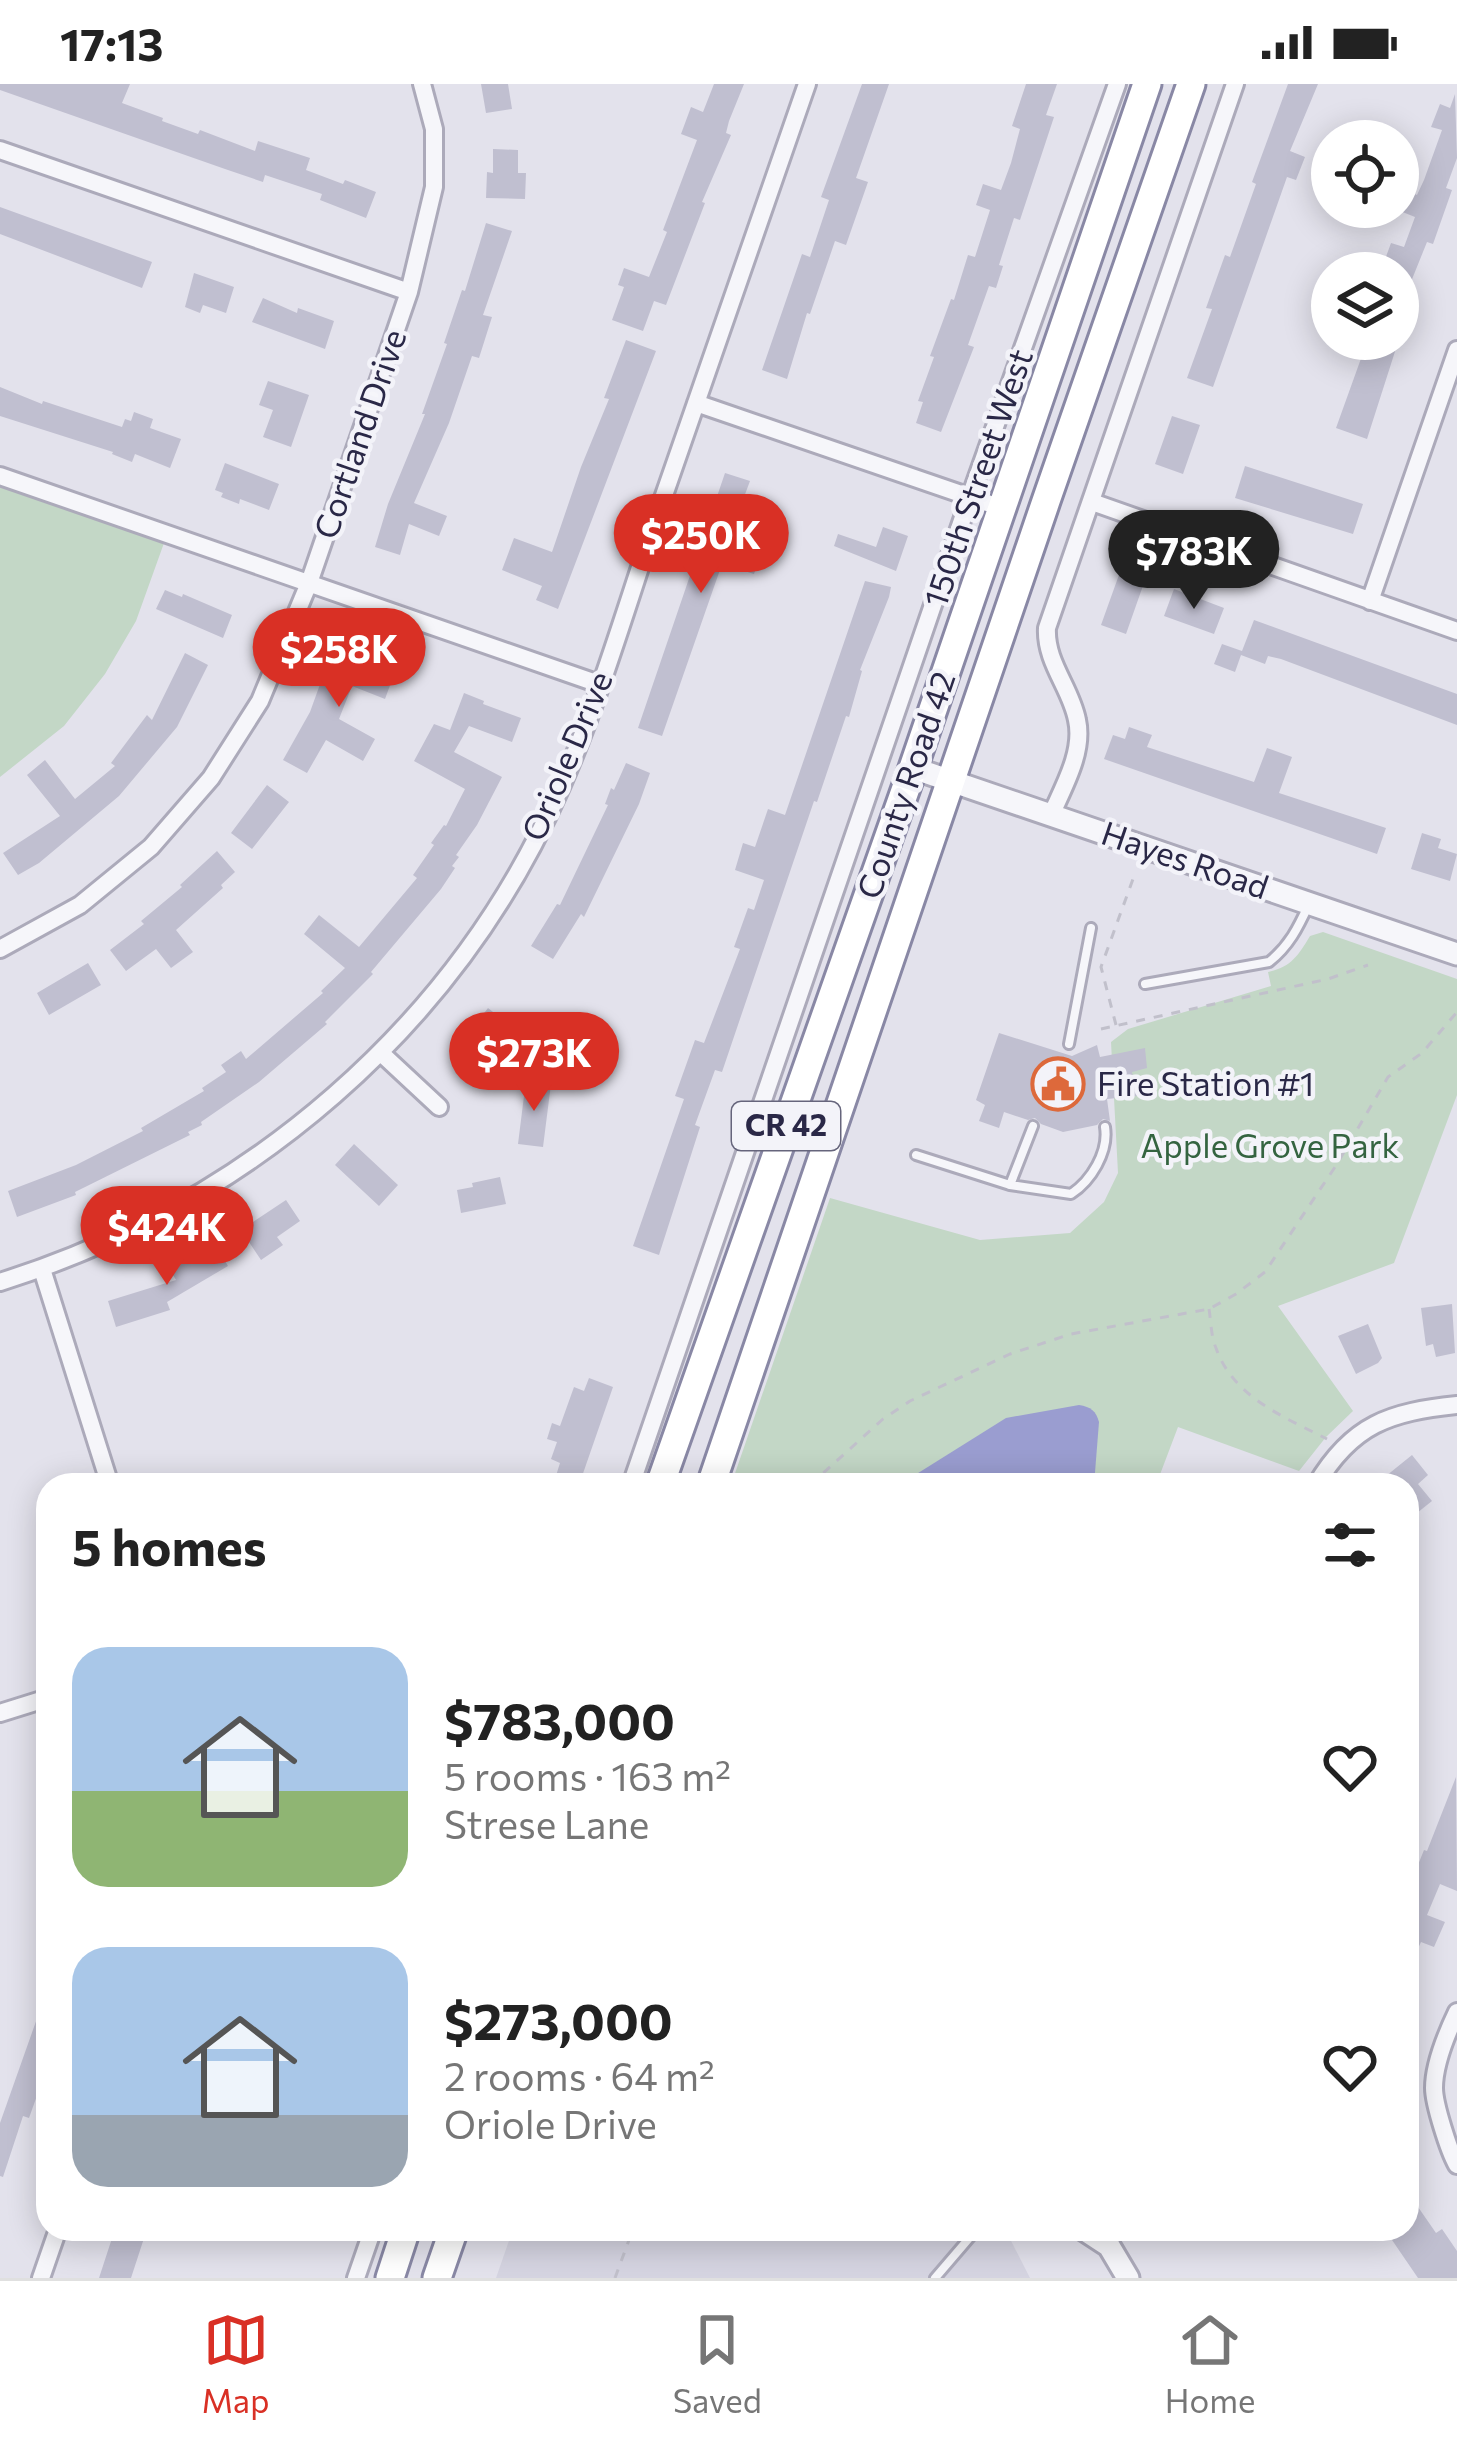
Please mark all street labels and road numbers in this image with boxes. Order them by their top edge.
street label: Cortland Drive [304,323,414,544]
street label: 150th Street West [913,343,1040,612]
street label: Oriole Drive [512,664,620,846]
street label: County Road 42 [847,666,963,904]
street label: Hayes Road [1097,811,1274,906]
road number: CR 42 [732,1102,840,1150]

